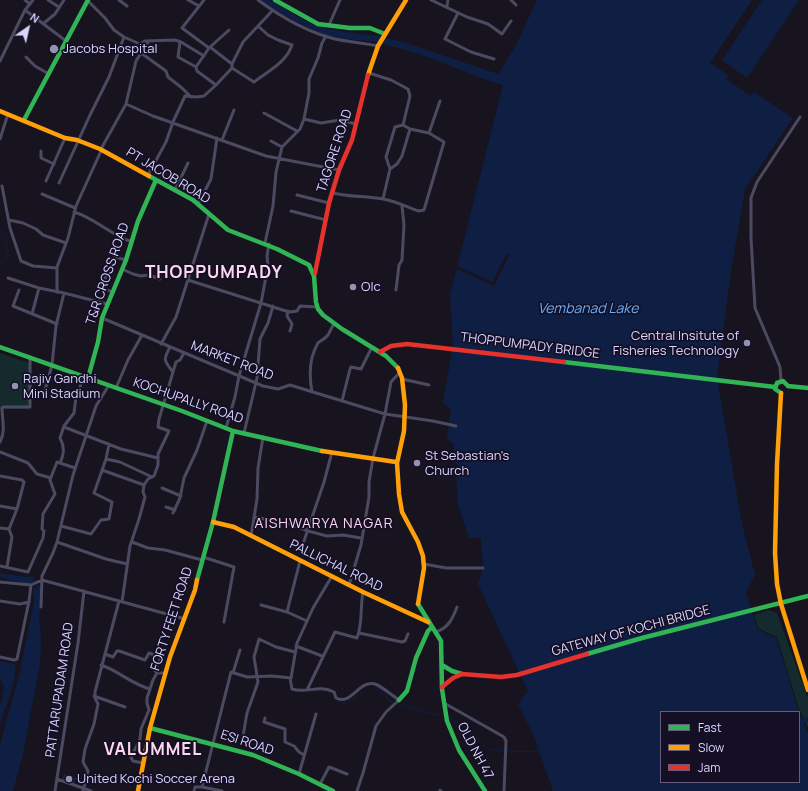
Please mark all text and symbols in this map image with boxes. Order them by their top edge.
north arrow [8,8,48,48]
text: N [28,9,42,26]
place label: Jacobs Hospital [63,41,158,57]
marker: Jacobs Hospital [48,43,60,55]
street label: TAGORE ROAD [314,107,356,195]
street label: PT JACOB ROAD [123,145,213,207]
street label: T&R CROSS ROAD [83,221,133,327]
district label: THOPPUMPADY [145,263,283,283]
place label: Olc [361,279,381,295]
marker: Olc [348,282,358,292]
water label: Vembanad Lake [538,301,638,317]
place label: Central Insitute of Fisheries Technology [613,328,739,359]
street label: THOPPUMPADY BRIDGE [460,330,600,362]
street label: MARKET ROAD [189,338,275,384]
marker: Central Insitute of Fisheries Technology [742,338,752,348]
place label: Rajiv Gandhi Mini Stadium [23,371,100,402]
street label: KOCHUPALLY ROAD [131,375,245,427]
marker: Rajiv Gandhi Mini Stadium [10,381,20,391]
place label: St Sebastian's Church [425,448,509,479]
marker: St Sebastian's Church [412,458,422,468]
district label: AISHWARYA NAGAR [255,516,393,532]
street label: PALLICHAL ROAD [287,537,385,595]
street label: FORTY FEET ROAD [148,565,196,673]
street label: GATEWAY OF KOCHI BRIDGE [550,602,712,660]
street label: PATTARUPADAM ROAD [43,621,77,759]
legend [660,711,800,783]
text: Fast [698,719,722,736]
street label: OLD NH 47 [454,720,496,782]
street label: ESI ROAD [218,727,276,759]
text: Slow [698,739,724,756]
district label: VALUMMEL [104,740,202,760]
text: Jam [698,759,720,776]
place label: United Kochi Soccer Arena [77,771,235,787]
marker: United Kochi Soccer Arena [64,774,74,784]

